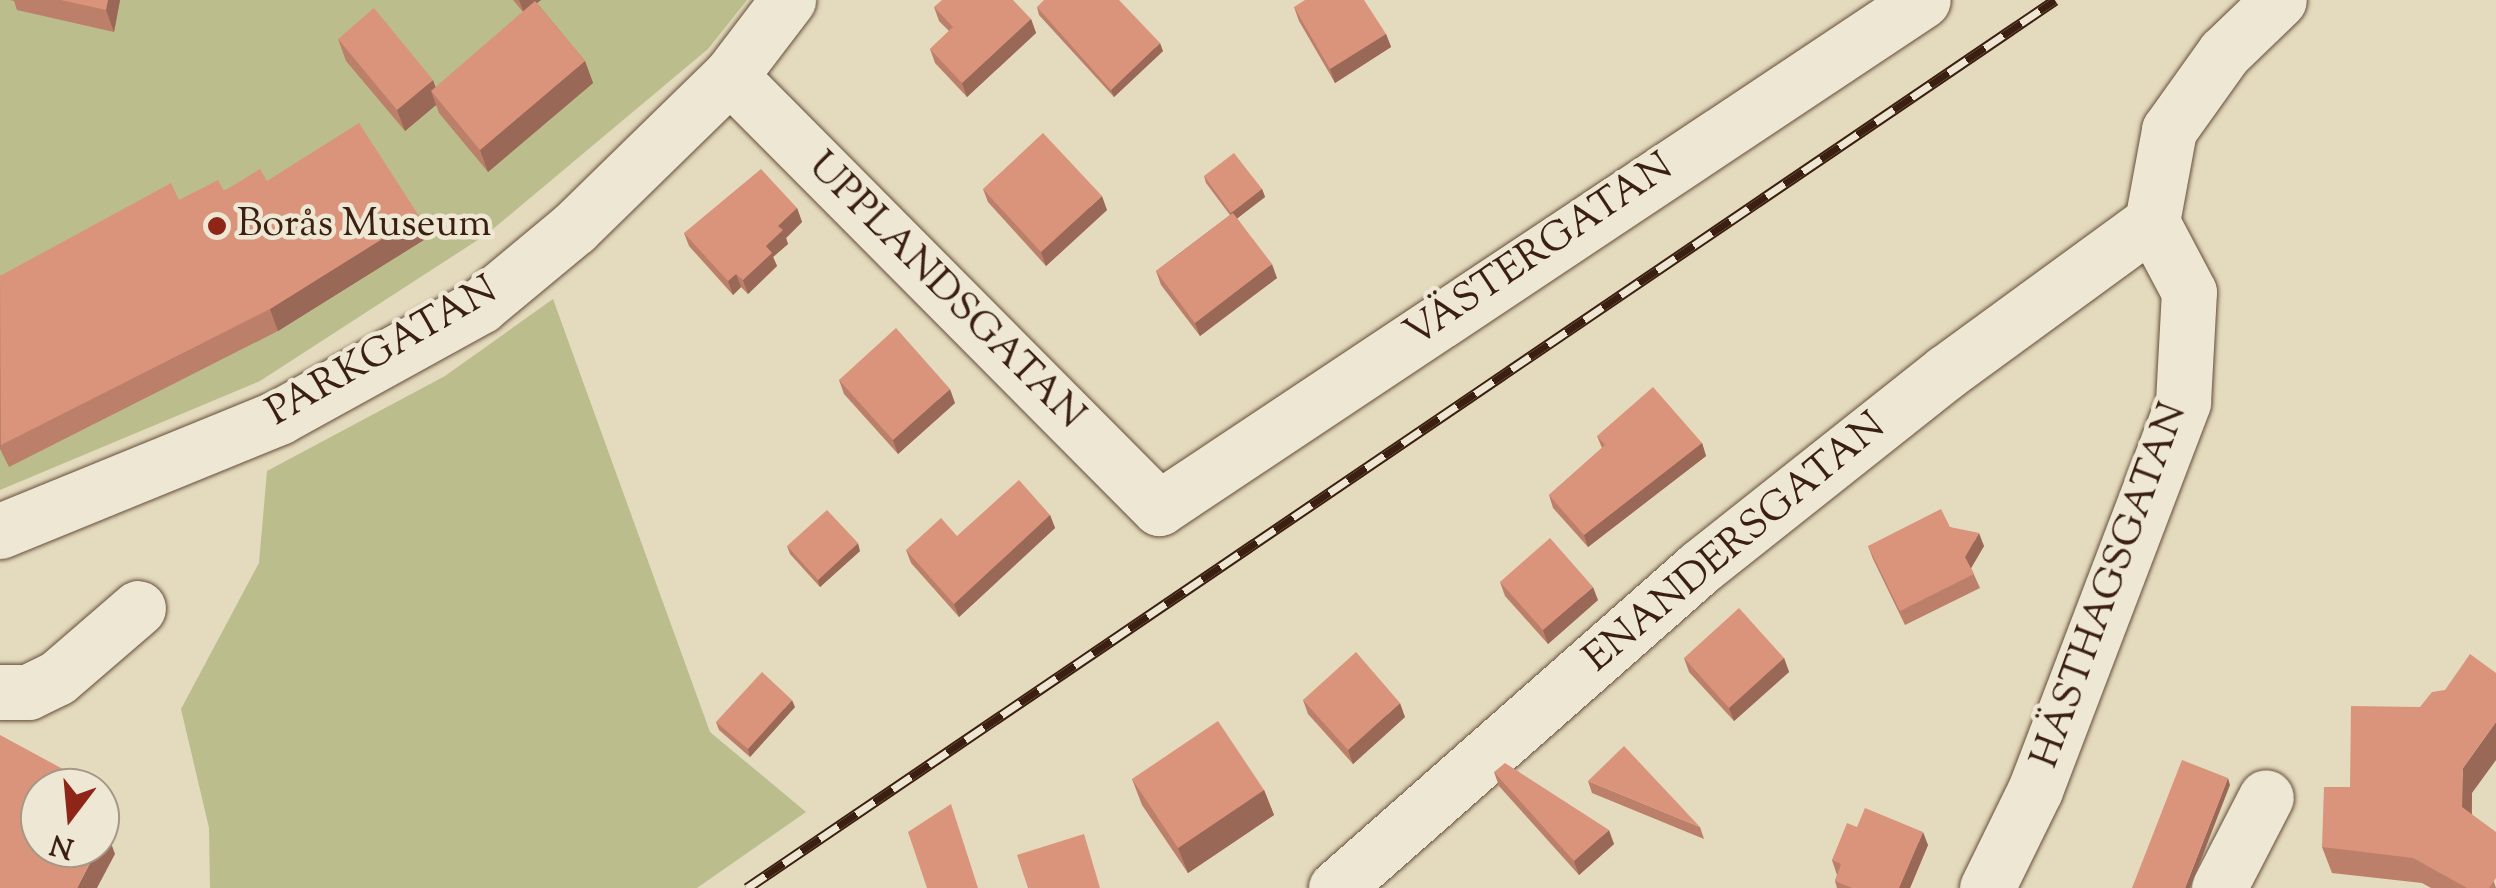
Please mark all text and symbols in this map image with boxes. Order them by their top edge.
street label: UPPLANDSGATAN [796,143,1094,441]
street label: VÄSTERGATAN [1397,145,1683,359]
place label: Borås Museum [237,202,491,250]
marker: Borås Museum [206,215,228,237]
street label: PARKGATAN [259,268,507,438]
street label: HÄSTHAGSGATAN [2023,397,2199,775]
street label: ENANDERSGATAN [1576,404,1896,684]
north arrow [20,768,120,868]
text: N [46,823,79,867]

